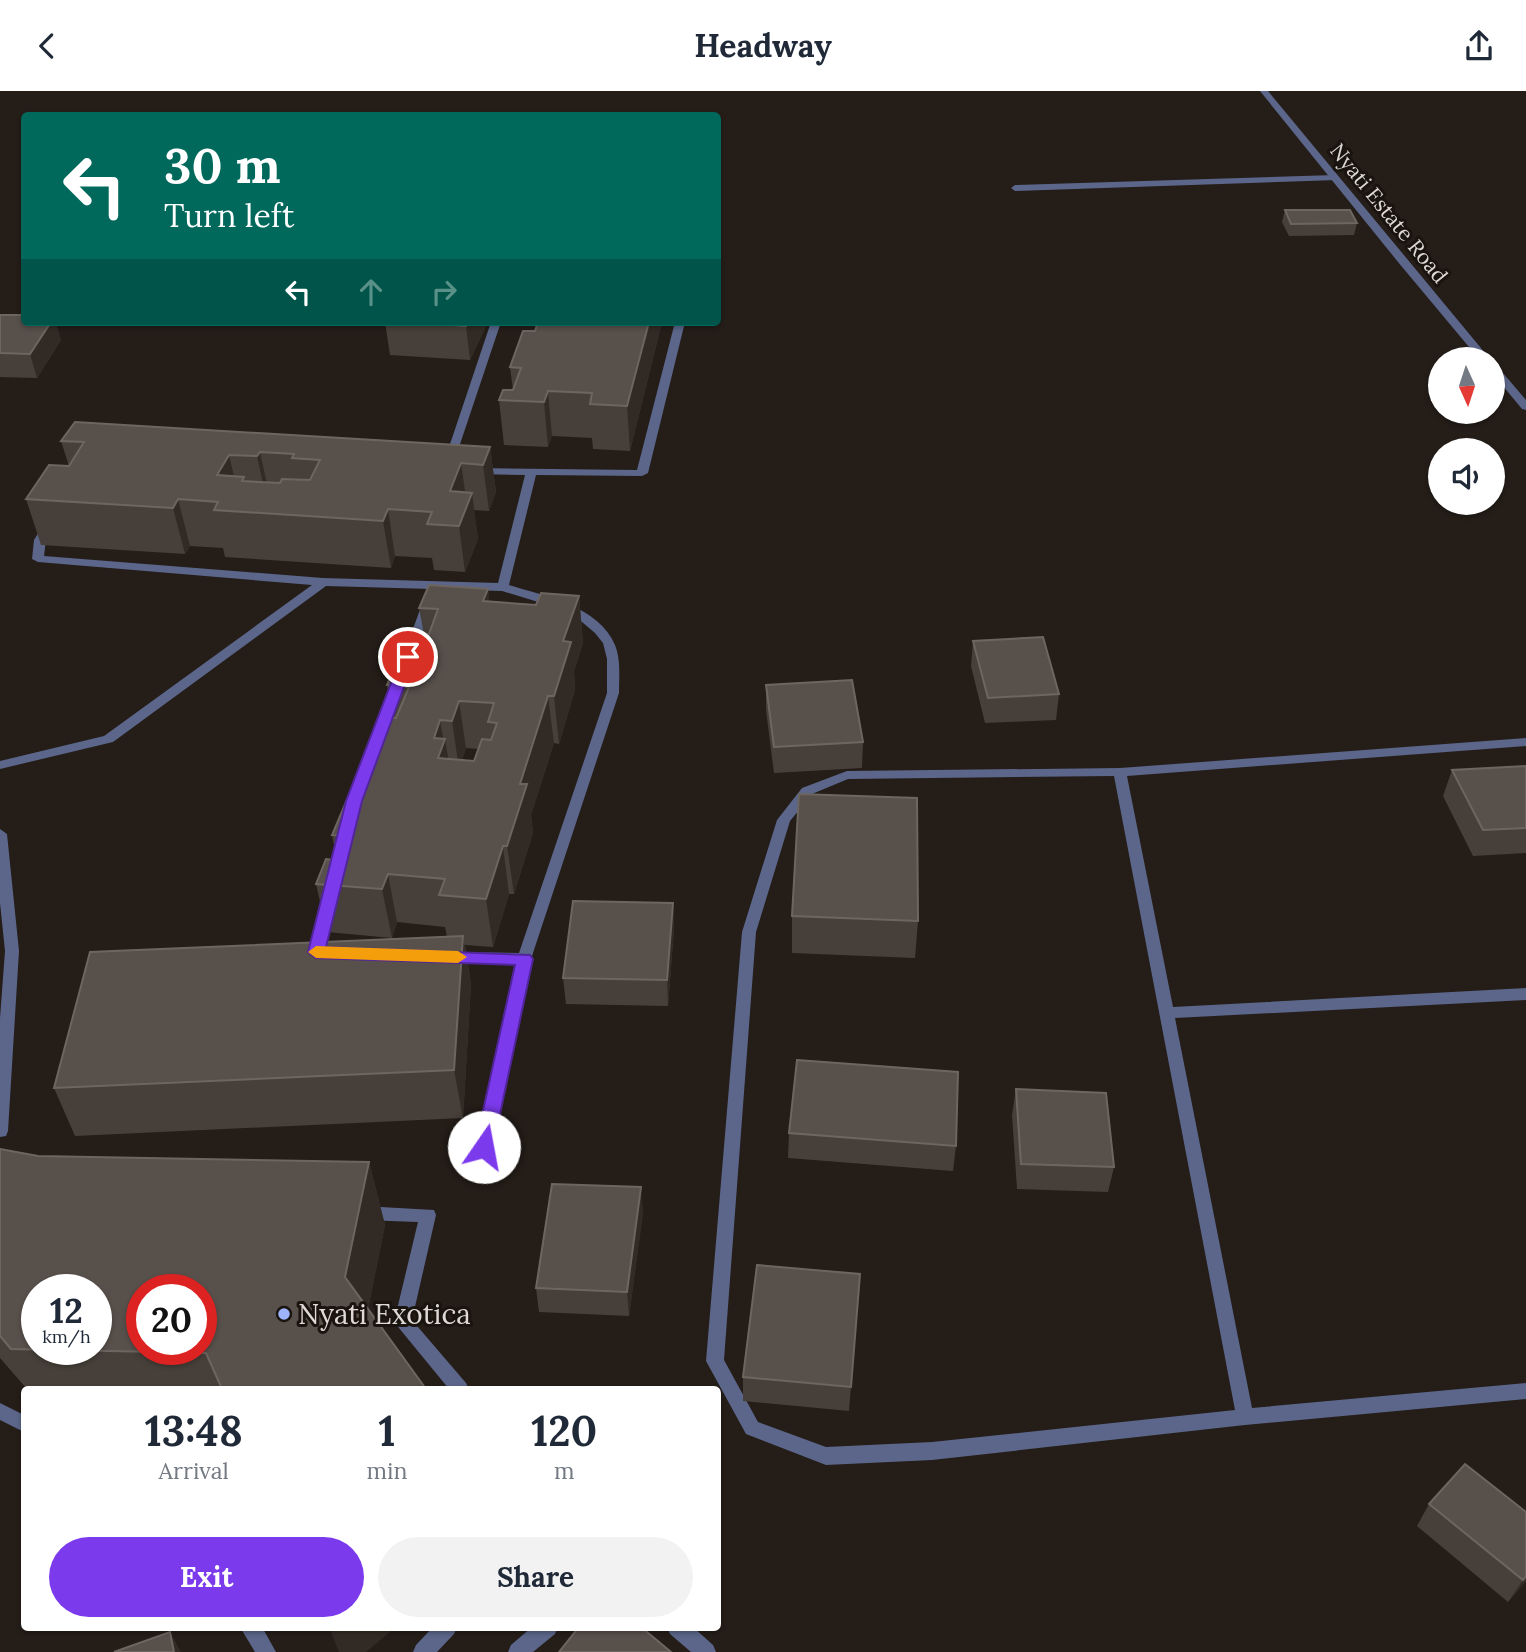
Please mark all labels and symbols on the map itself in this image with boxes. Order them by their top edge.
street label: Nyati Estate Road [1324,137,1454,289]
north arrow [1428,347,1505,423]
pin [378,627,438,687]
position arrow [447,1110,521,1184]
speed limit sign: 20 [126,1274,217,1365]
place label: Nyati Exotica [298,1296,471,1332]
marker: Nyati Exotica [276,1306,292,1322]

